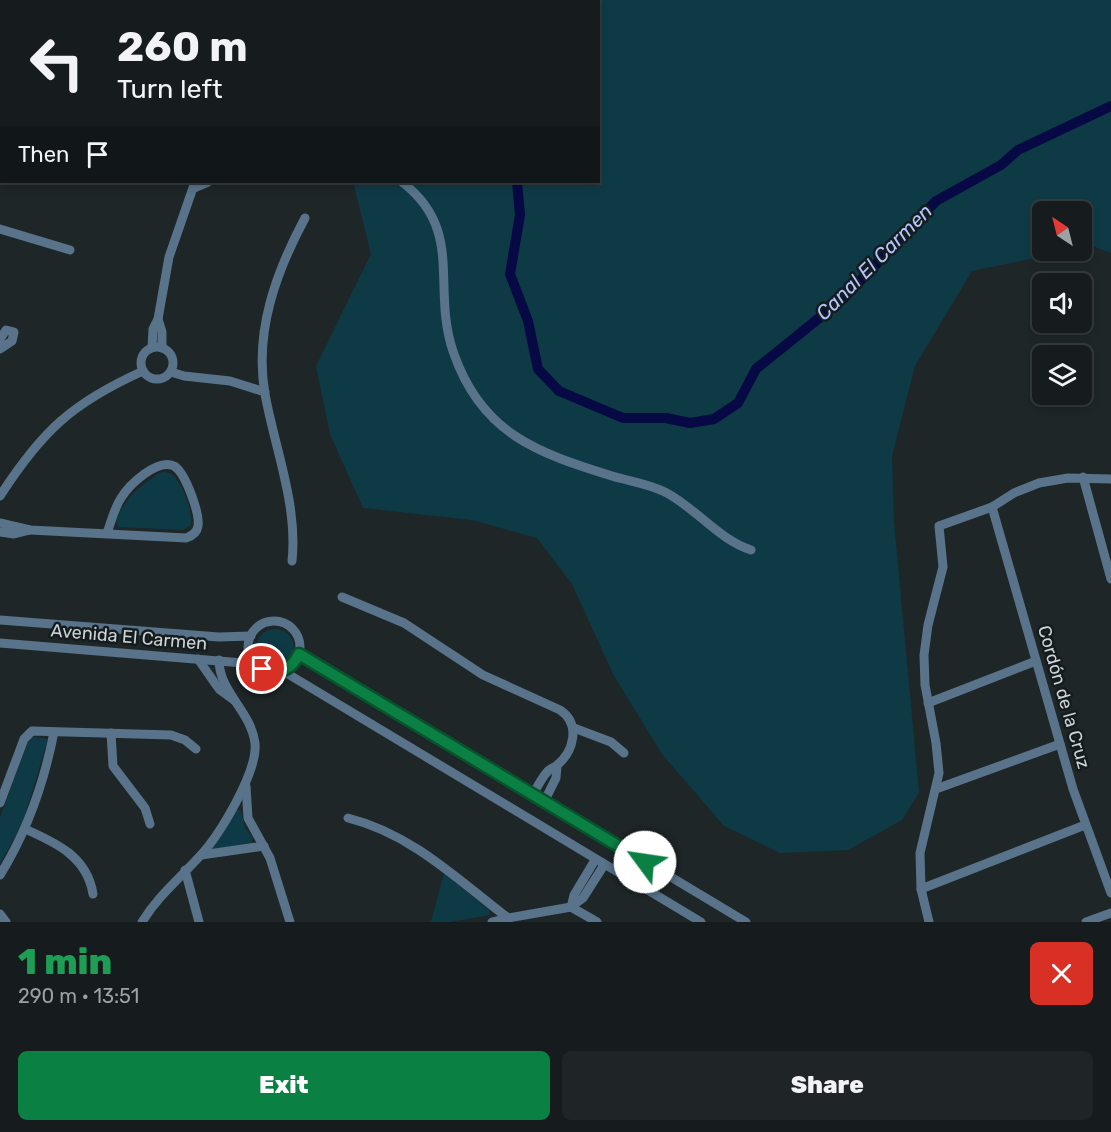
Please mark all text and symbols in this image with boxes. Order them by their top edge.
text: 260 m [117,22,248,72]
icon: left [18,24,96,102]
text: Turn left [117,73,222,105]
icon: arrive [81,138,114,171]
text: Then [18,141,69,168]
water label: Canal El Carmen [811,199,937,325]
north arrow [1032,201,1092,261]
map controls [1032,201,1092,405]
button: sound [1032,273,1092,333]
button: layers [1032,345,1092,405]
street label: Avenida El Carmen [50,619,208,655]
street label: Cordón de la Cruz [1033,623,1095,771]
pin [236,643,287,694]
icon: arrive [245,652,278,685]
position arrow [613,830,677,894]
text: 1 min [18,940,112,983]
button: close [1030,942,1093,1005]
text: 290 m · 13:51 [18,984,139,1008]
button: Exit [18,1051,550,1120]
button: Share [562,1051,1093,1120]

